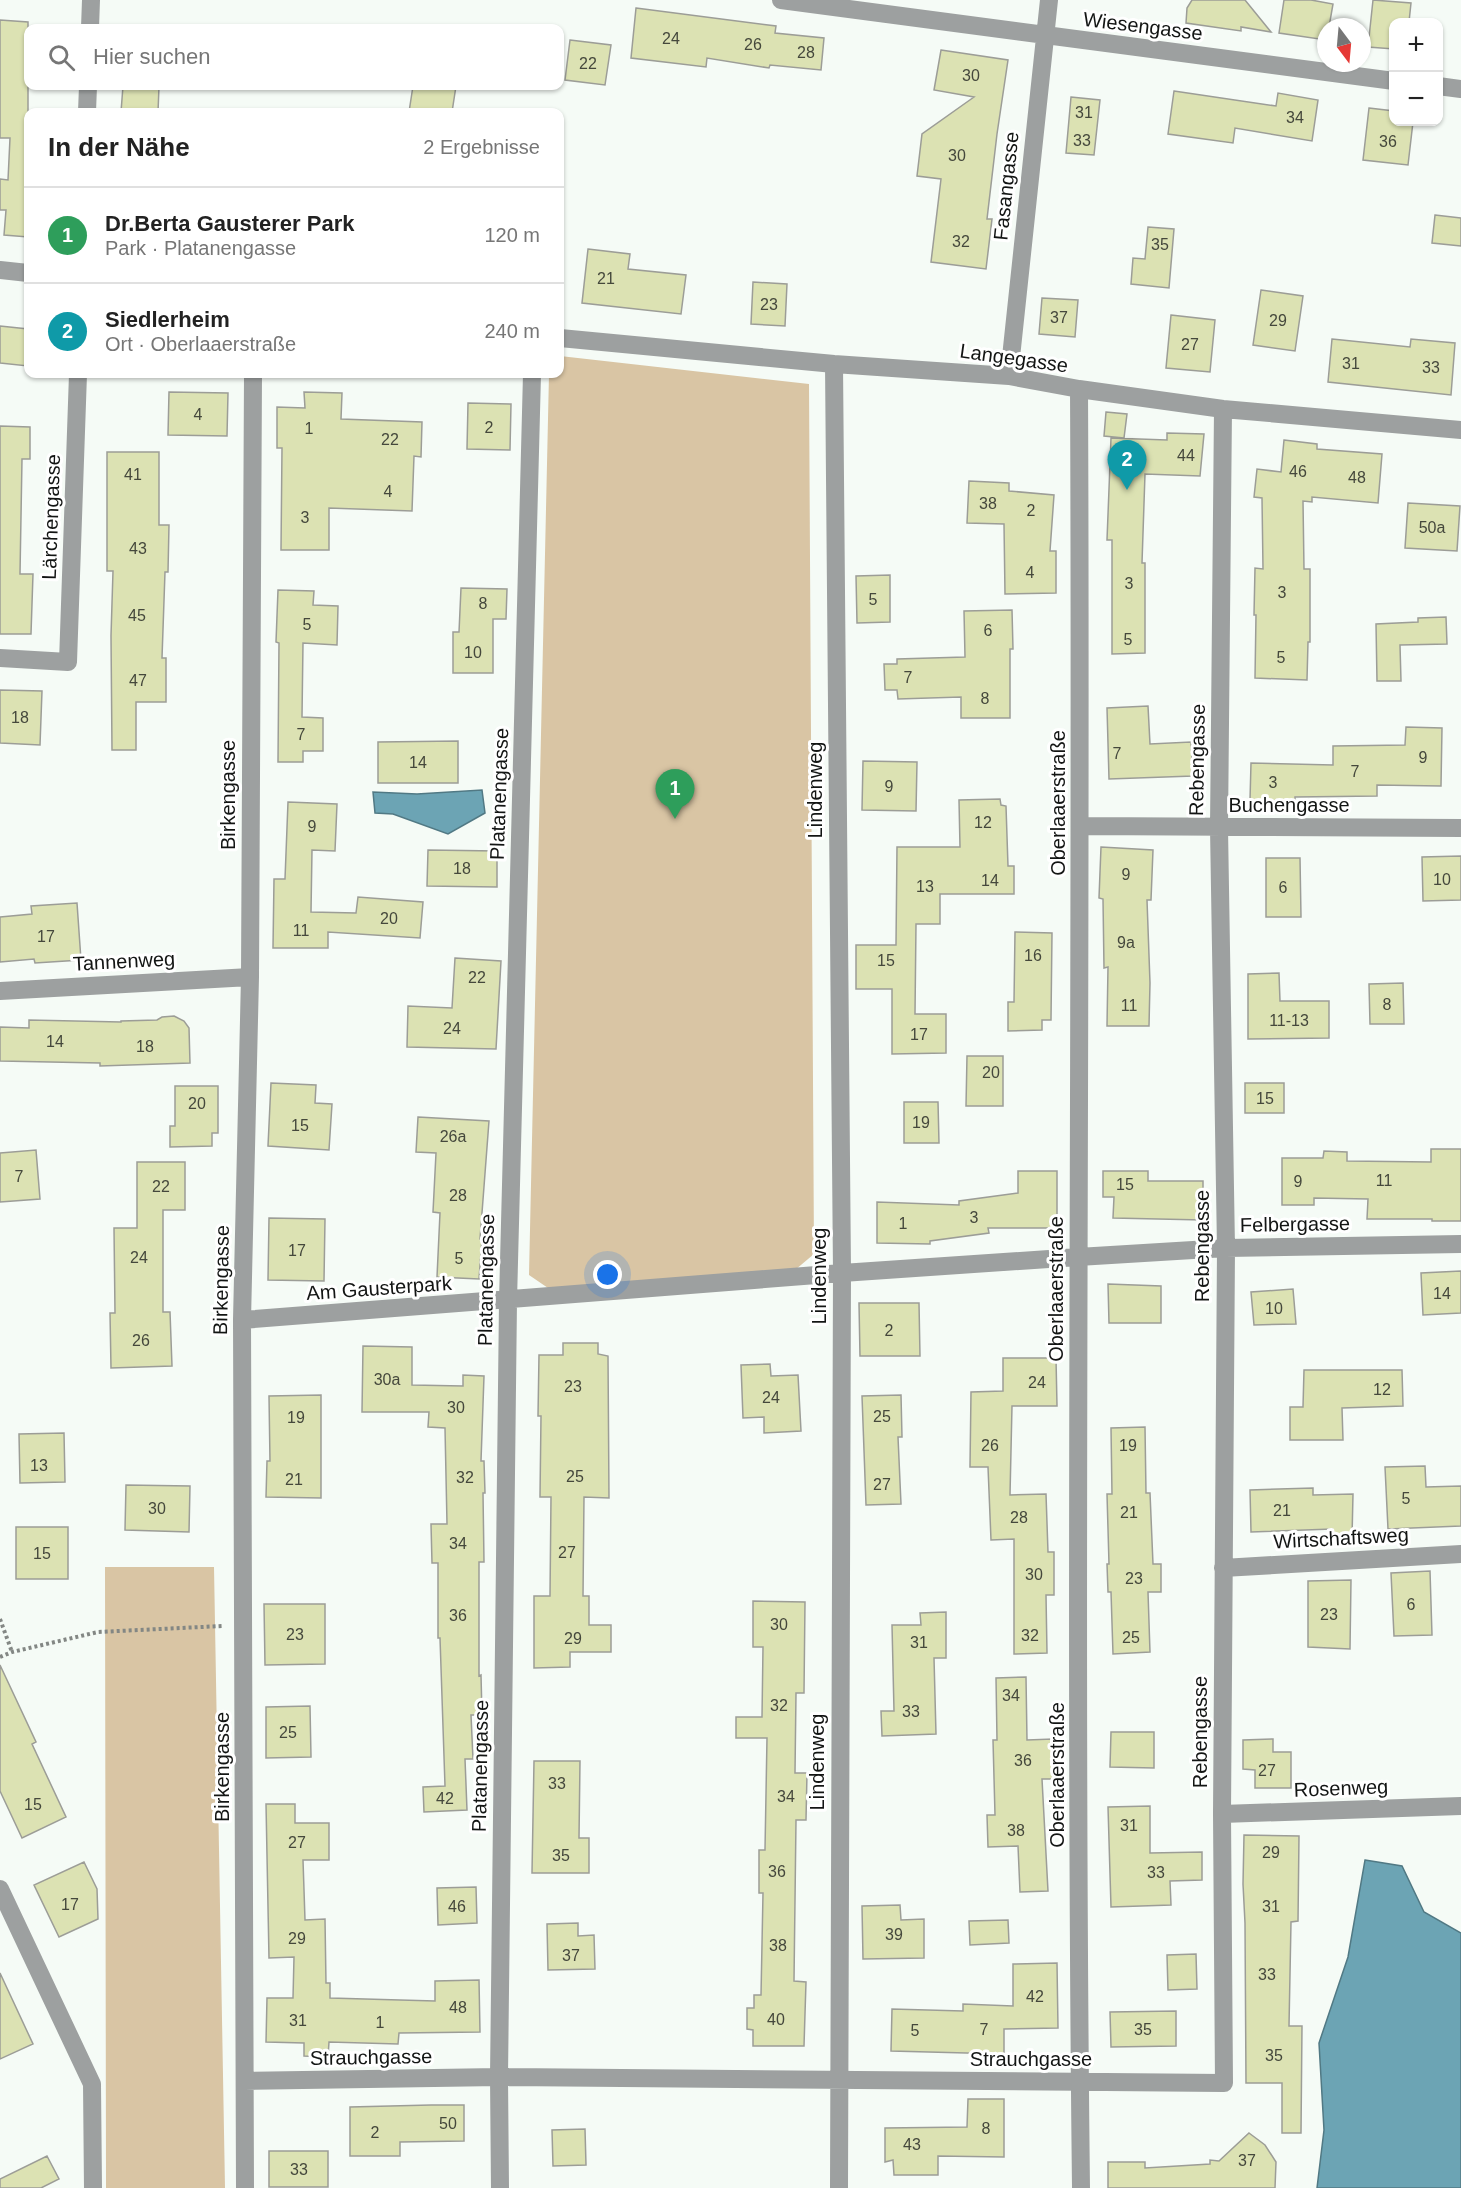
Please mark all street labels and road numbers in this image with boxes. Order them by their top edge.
street label: Wiesengasse [1082,8,1204,44]
street label: Fasangasse [989,131,1023,241]
street label: Langegasse [959,340,1069,376]
street label: Lärchengasse [38,454,64,580]
street label: Rebengasse [1185,704,1209,816]
street label: Platanengasse [486,727,512,861]
street label: Oberlaaerstraße [1047,730,1069,876]
street label: Birkengasse [217,740,239,850]
street label: Lindenweg [804,742,826,838]
street label: Buchengasse [1228,794,1350,816]
street label: Tannenweg [72,947,176,975]
street label: Rebengasse [1191,1190,1213,1302]
street label: Felbergasse [1240,1212,1350,1236]
street label: Platanengasse [474,1214,498,1346]
street label: Oberlaaerstraße [1045,1216,1067,1362]
street label: Birkengasse [209,1225,233,1335]
street label: Lindenweg [808,1228,830,1324]
street label: Am Gausterpark [306,1272,453,1304]
street label: Wirtschaftsweg [1273,1523,1409,1553]
street label: Rebengasse [1189,1676,1211,1788]
street label: Platanengasse [468,1700,492,1832]
street label: Oberlaaerstraße [1046,1702,1068,1848]
street label: Birkengasse [211,1712,233,1822]
street label: Lindenweg [806,1714,828,1810]
street label: Rosenweg [1293,1775,1389,1801]
street label: Strauchgasse [310,2045,432,2069]
street label: Strauchgasse [970,2048,1092,2070]

